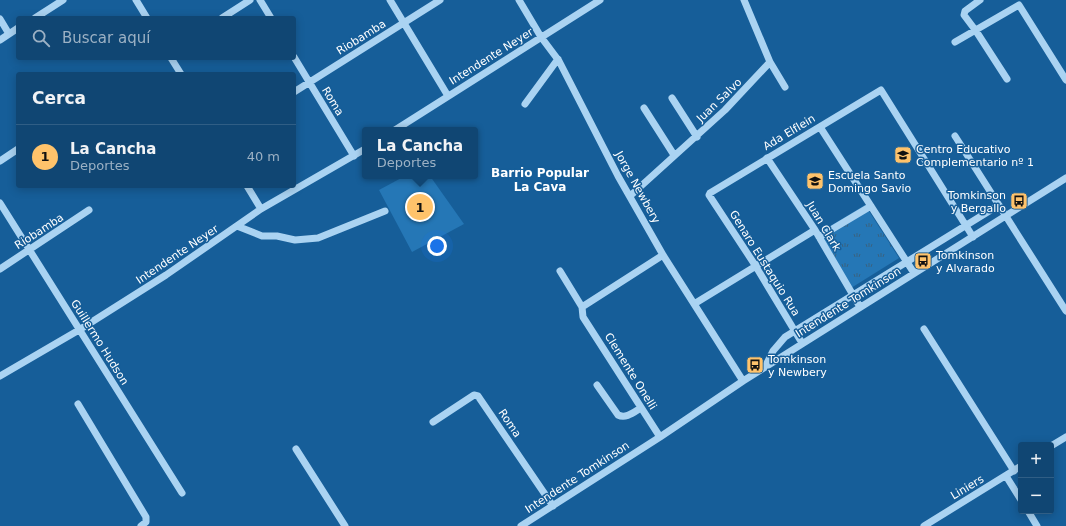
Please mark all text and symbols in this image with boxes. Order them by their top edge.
search box [16,16,296,60]
street label: Riobamba [334,17,388,58]
street label: Intendente Neyer [447,25,536,87]
icon: search [30,27,52,49]
text: Buscar aquí [62,29,150,47]
street label: Juan Salvo [693,76,745,126]
street label: Roma [319,84,346,118]
text: Cerca [32,88,86,108]
street label: Ada Elflein [761,112,818,153]
popup [362,127,478,179]
text: La Cancha [377,137,463,155]
text: La Cancha [70,140,156,158]
place label: Centro Educativo Complementario nº 1 [916,143,1034,169]
school or university icon: Centro Educativo Complementario nº 1 [893,145,913,165]
street label: Jorge Newbery [612,148,663,226]
text: 1 [40,149,50,164]
text: 40 m [247,149,280,164]
text: Deportes [377,155,436,170]
text: Deportes [70,158,129,173]
district label: Barrio Popular La Cava [491,166,589,194]
place label: Escuela Santo Domingo Savio [828,169,911,195]
school or university icon: Escuela Santo Domingo Savio [805,171,825,191]
place label: Tomkinson y Bergallo [947,189,1006,215]
bus stop icon: Tomkinson y Bergallo [1009,191,1029,211]
pin: 1 [407,192,433,222]
street label: Juan Clark [803,198,844,254]
street label: Genaro Eustaquio Rua [727,208,803,319]
street label: Riobamba [12,211,66,252]
street label: Intendente Neyer [134,222,221,287]
your location [427,236,447,256]
place label: Tomkinson y Alvarado [935,249,995,275]
bus stop icon: Tomkinson y Alvarado [913,251,933,271]
street label: Intendente Tomkinson [793,265,903,340]
street label: Guillermo Hudson [68,297,131,387]
street label: Clemente Onelli [602,330,659,412]
place label: Tomkinson y Newbery [767,353,827,379]
bus stop icon: Tomkinson y Newbery [745,355,765,375]
street label: Roma [495,407,524,440]
street label: Intendente Tomkinson [523,439,632,516]
map controls [1018,442,1054,514]
button: + [1018,442,1054,478]
street label: Liniers [948,472,986,502]
button: − [1018,478,1054,514]

